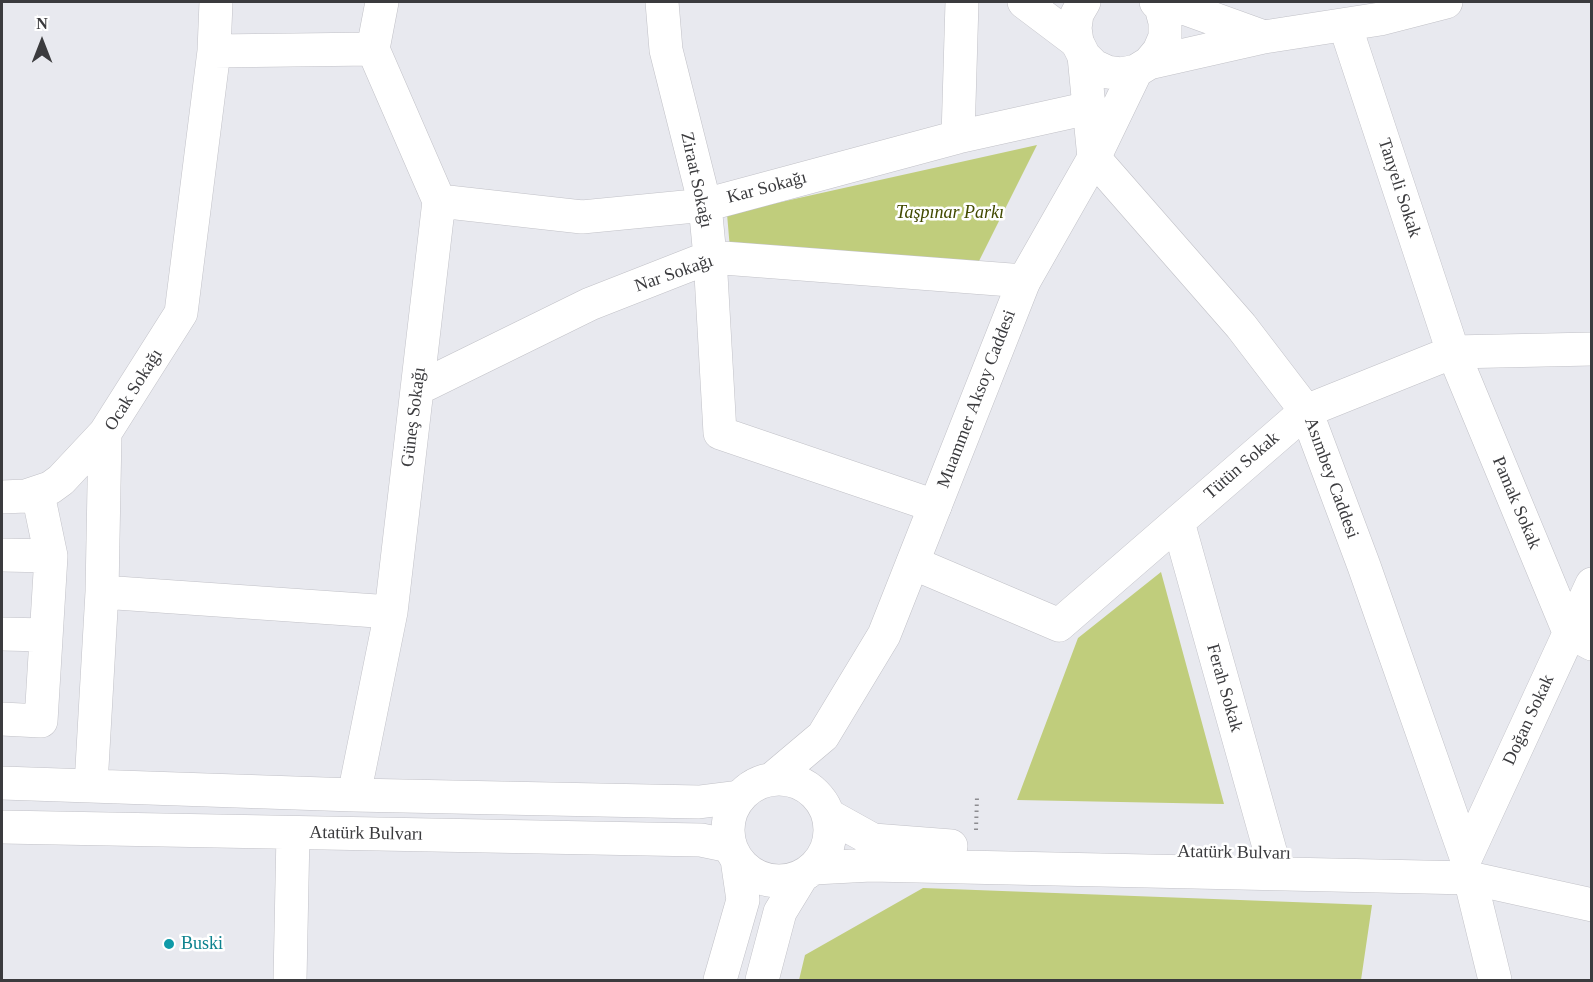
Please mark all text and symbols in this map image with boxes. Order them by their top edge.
north arrow [12,12,72,72]
text: N [36,15,48,32]
street label: Ziraat Sokağı [675,130,717,230]
street label: Tanyeli Sokak [1373,136,1425,240]
street label: Kar Sokağı [725,167,809,209]
park label: Taşpınar Parkı [896,202,1004,224]
street label: Nar Sokağı [632,251,716,297]
street label: Muammer Aksoy Caddesi [933,307,1021,491]
street label: Ocak Sokağı [100,345,168,435]
street label: Güneş Sokağı [397,366,431,468]
street label: Asımbey Caddesi [1299,414,1363,542]
street label: Tütün Sokak [1200,428,1284,504]
street label: Pamak Sokak [1487,453,1545,553]
street label: Ferah Sokak [1201,642,1247,734]
street label: Doğan Sokak [1499,671,1559,769]
street label: Atatürk Bulvarı [309,822,423,846]
street label: Atatürk Bulvarı [1177,841,1291,865]
place label: Buski [181,933,223,955]
marker: Buski [162,937,176,951]

